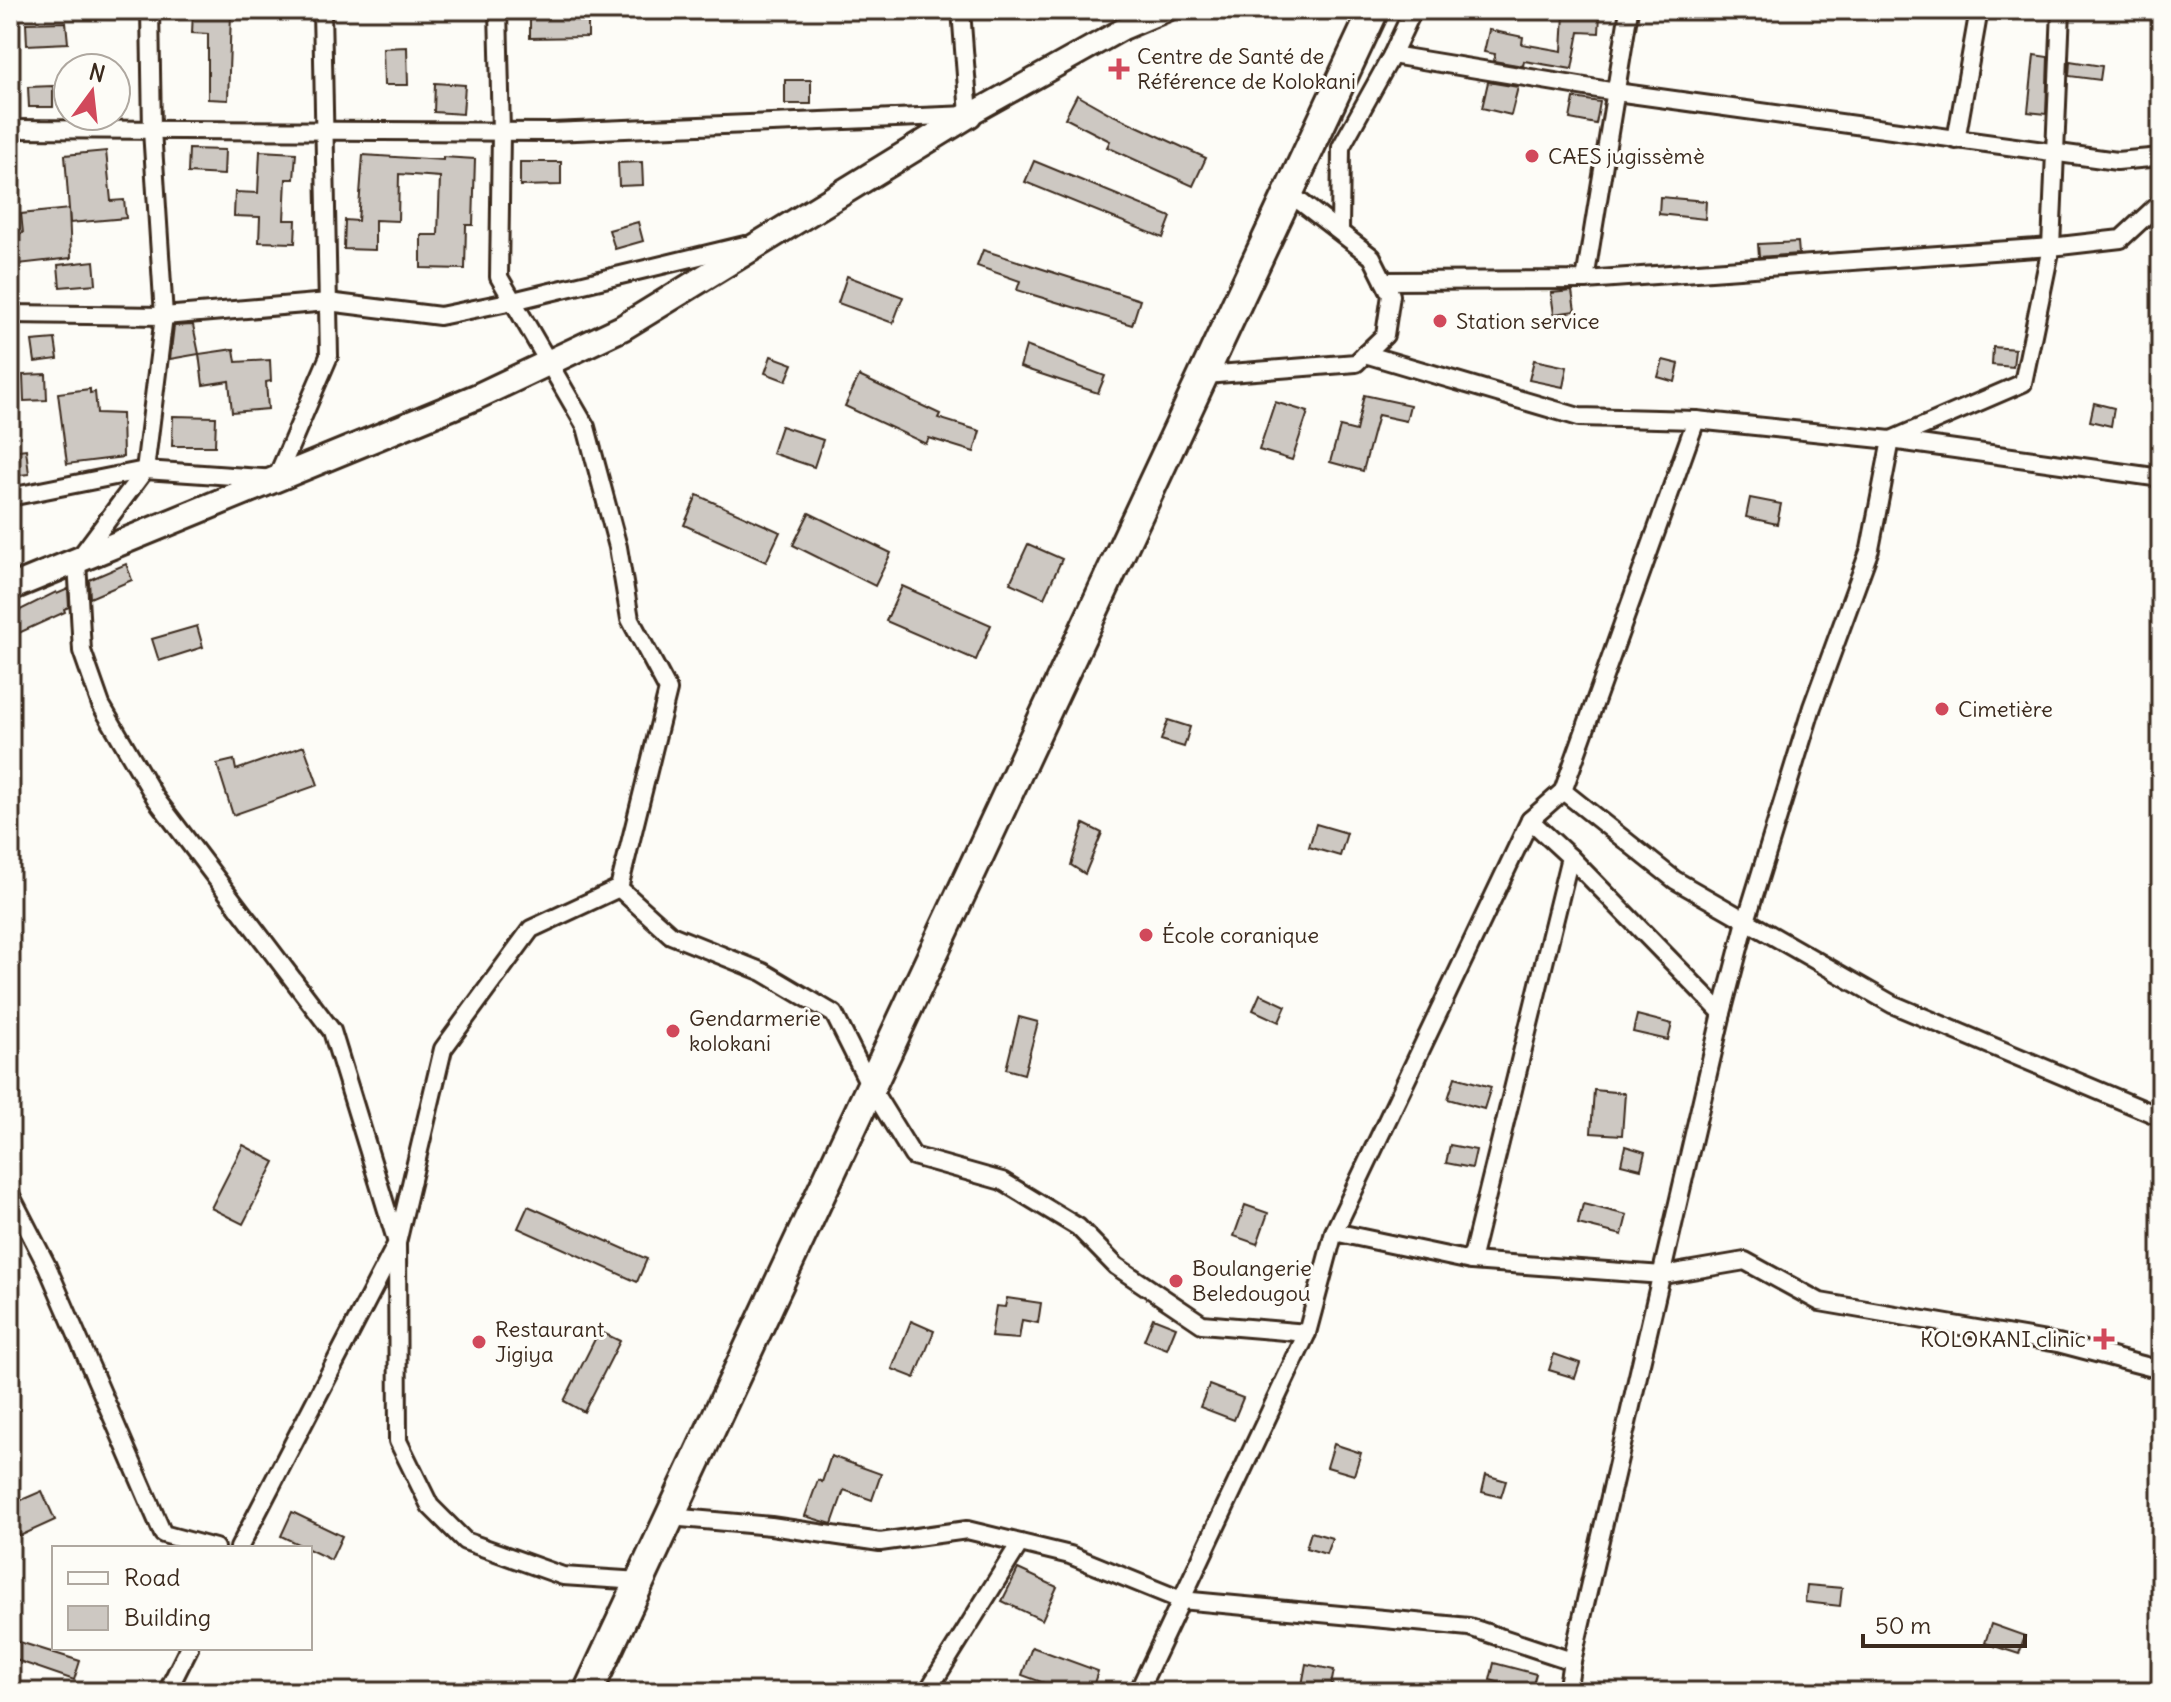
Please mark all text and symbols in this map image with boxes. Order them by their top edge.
place label: Centre de Santé de Référence de Kolokani [1137,42,1356,95]
north arrow [52,52,132,132]
text: N [86,57,108,88]
marker: Centre de Santé de Référence de Kolokani [1108,58,1130,80]
place label: CAES jugissèmè [1548,142,1705,170]
marker: CAES jugissèmè [1523,147,1541,165]
place label: Station service [1456,307,1600,335]
marker: Station service [1431,312,1449,330]
place label: Cimetière [1958,695,2053,723]
marker: Cimetière [1933,700,1951,718]
place label: École coranique [1162,921,1319,949]
marker: École coranique [1137,926,1155,944]
place label: Gendarmerie kolokani [689,1004,821,1057]
marker: Gendarmerie kolokani [664,1022,682,1040]
place label: Boulangerie Beledougou [1192,1254,1312,1307]
marker: Boulangerie Beledougou [1167,1272,1185,1290]
place label: Restaurant Jigiya [495,1315,604,1368]
place label: KOLOKANI clinic [1920,1325,2086,1353]
marker: KOLOKANI clinic [2093,1328,2115,1350]
marker: Restaurant Jigiya [470,1333,488,1351]
legend [52,1546,312,1650]
text: Road [124,1562,180,1592]
scale bar [1863,1598,2025,1648]
text: Building [124,1602,211,1632]
text: 50 m [1875,1610,1931,1640]

